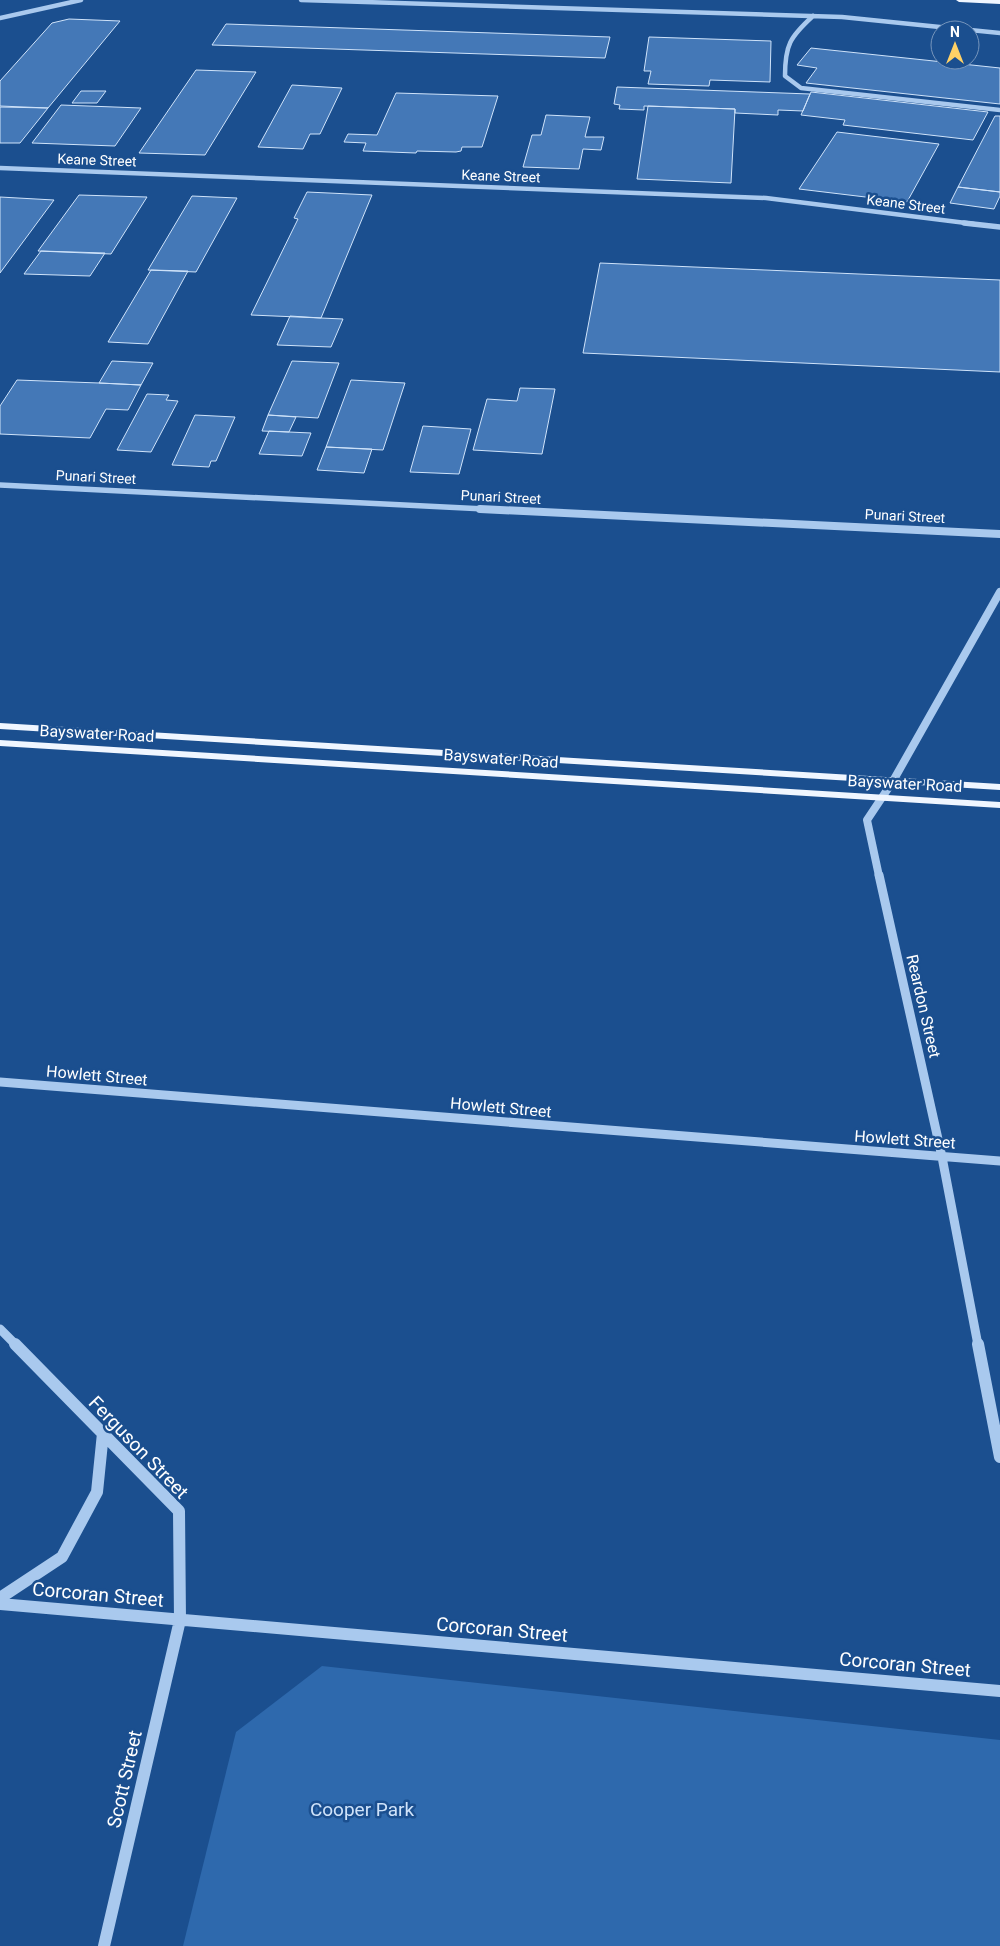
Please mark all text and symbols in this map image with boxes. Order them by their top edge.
north arrow [930,20,980,70]
text: N [950,24,960,40]
street label: Keane Street [57,151,137,169]
street label: Keane Street [461,167,541,185]
street label: Keane Street [866,191,947,217]
street label: Punari Street [55,467,137,487]
street label: Punari Street [460,487,542,507]
street label: Punari Street [864,506,946,526]
street label: Bayswater Road [39,721,155,746]
street label: Bayswater Road [443,745,559,772]
street label: Bayswater Road [847,771,963,796]
street label: Reardon Street [902,953,945,1060]
street label: Howlett Street [46,1062,148,1089]
street label: Howlett Street [450,1094,552,1121]
street label: Howlett Street [854,1126,956,1153]
street label: Ferguson Street [84,1391,193,1503]
street label: Corcoran Street [31,1577,165,1612]
street label: Corcoran Street [435,1612,569,1647]
street label: Corcoran Street [838,1647,972,1682]
street label: Scott Street [102,1728,147,1830]
park label: Cooper Park [310,1798,414,1821]

